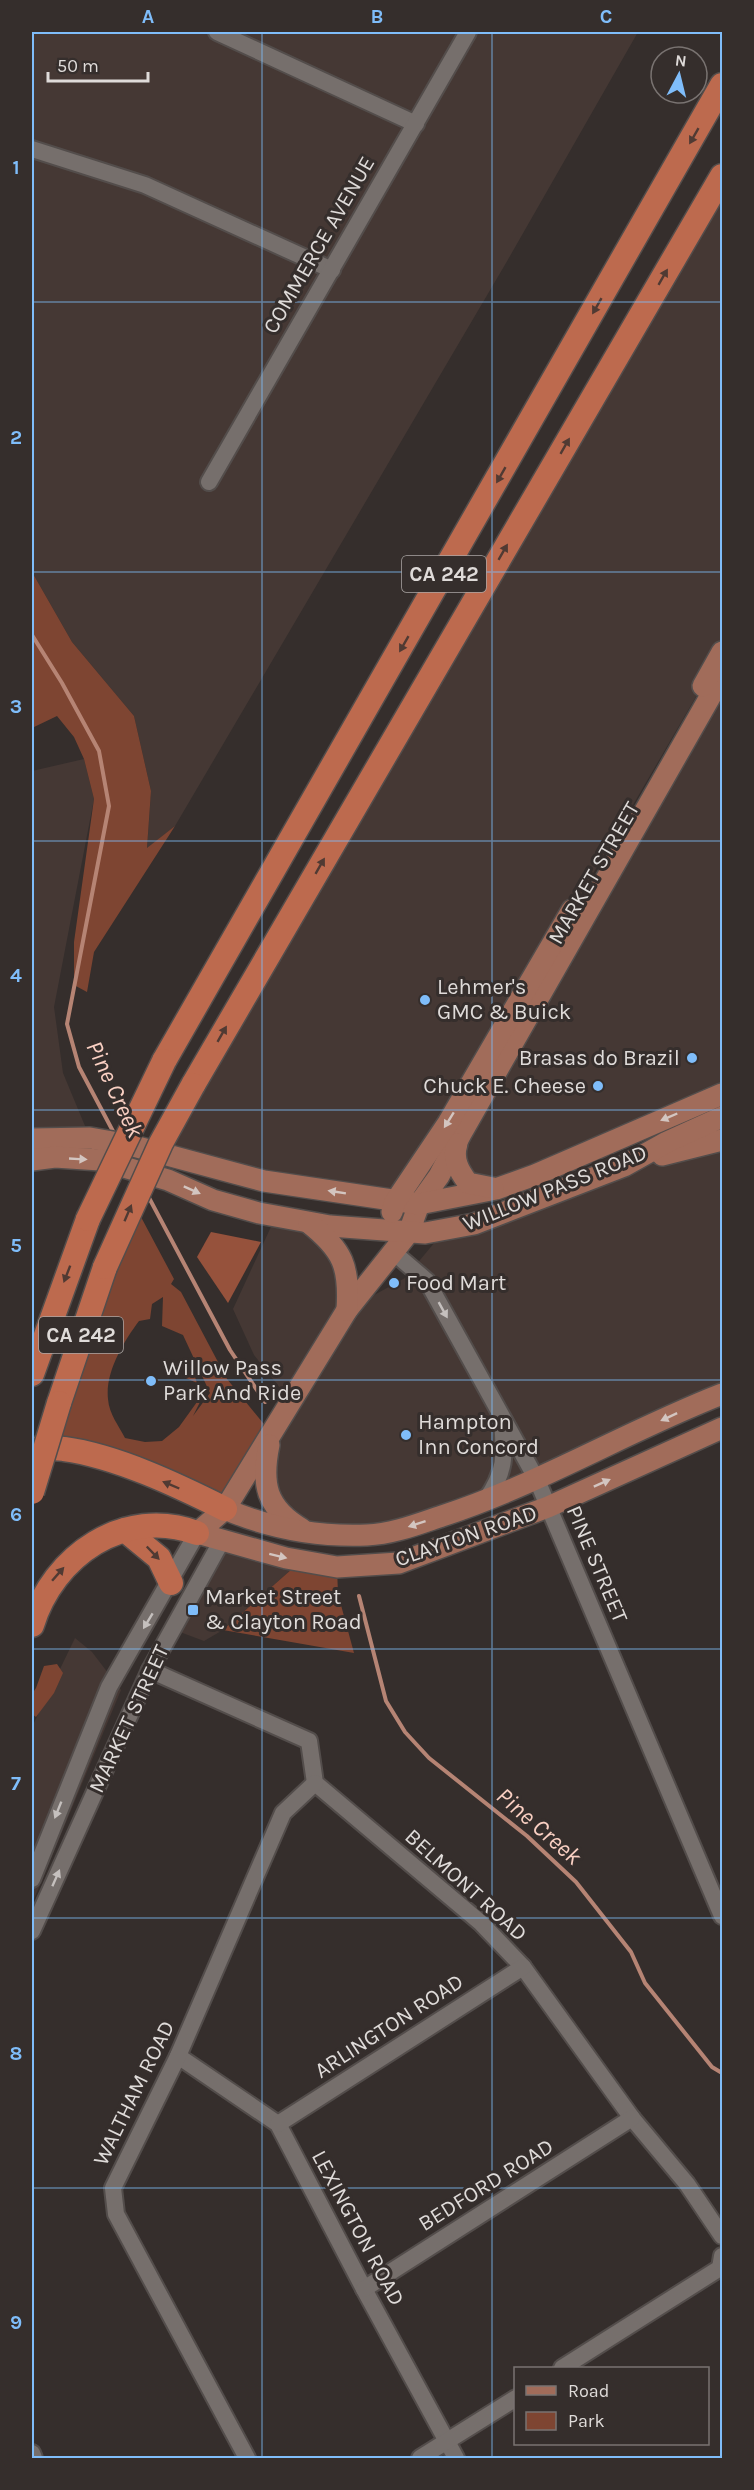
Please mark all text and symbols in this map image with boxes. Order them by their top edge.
text: A [142,5,155,28]
text: B [371,5,383,28]
text: C [600,5,612,28]
scale bar [48,45,148,83]
north arrow [649,45,709,105]
text: N [674,50,688,71]
text: 50 m [57,55,99,77]
one-way arrow [688,128,699,144]
street label: COMMERCE AVENUE [258,152,380,338]
text: 1 [12,156,20,179]
one-way arrow [658,269,669,285]
one-way arrow [592,297,602,314]
text: 2 [10,426,22,449]
one-way arrow [560,437,570,454]
one-way arrow [495,467,506,483]
one-way arrow [498,543,508,560]
road number: CA 242 [402,556,486,592]
one-way arrow [399,636,409,653]
text: 3 [10,695,22,718]
street label: MARKET STREET [543,797,645,949]
one-way arrow [315,858,326,874]
text: 4 [10,964,22,987]
place label: Lehmer's GMC & Buick [437,974,571,1025]
marker: Lehmer's GMC & Buick [418,993,432,1007]
one-way arrow [217,1026,228,1042]
water label: Pine Creek [80,1036,150,1143]
place label: Brasas do Brazil [519,1045,680,1071]
marker: Brasas do Brazil [685,1051,699,1065]
place label: Chuck E. Cheese [423,1073,586,1099]
marker: Chuck E. Cheese [591,1079,605,1093]
one-way arrow [444,1112,455,1128]
one-way arrow [659,1112,677,1122]
street label: WILLOW PASS ROAD [459,1139,651,1237]
one-way arrow [68,1154,87,1163]
one-way arrow [184,1186,201,1195]
one-way arrow [327,1188,346,1197]
one-way arrow [124,1204,133,1222]
text: 5 [10,1234,22,1257]
one-way arrow [62,1265,71,1283]
place label: Food Mart [406,1270,506,1296]
marker: Food Mart [387,1276,401,1290]
one-way arrow [438,1302,448,1319]
road number: CA 242 [39,1317,123,1353]
place label: Willow Pass Park And Ride [163,1355,301,1406]
marker: Willow Pass Park And Ride [144,1374,158,1388]
place label: Hampton Inn Concord [418,1409,539,1460]
one-way arrow [660,1413,677,1422]
marker: Hampton Inn Concord [399,1428,413,1442]
one-way arrow [593,1478,610,1487]
one-way arrow [162,1480,180,1490]
street label: CLAYTON ROAD [392,1500,540,1572]
street label: PINE STREET [561,1502,633,1626]
text: 6 [10,1503,22,1526]
one-way arrow [408,1520,426,1529]
one-way arrow [145,1545,159,1559]
one-way arrow [269,1551,287,1561]
one-way arrow [51,1567,64,1582]
place label: Market Street & Clayton Road [205,1584,362,1635]
marker: Market Street & Clayton Road [186,1603,200,1617]
one-way arrow [144,1612,154,1629]
street label: MARKET STREET [83,1641,175,1797]
text: 7 [11,1772,21,1795]
water label: Pine Creek [491,1781,588,1871]
one-way arrow [53,1801,63,1819]
street label: BELMONT ROAD [400,1823,532,1947]
one-way arrow [51,1869,60,1886]
street label: ARLINGTON ROAD [310,1968,468,2084]
street label: WALTHAM ROAD [88,2016,180,2170]
text: 8 [10,2042,22,2065]
street label: BEDFORD ROAD [414,2133,558,2237]
street label: LEXINGTON ROAD [306,2146,410,2310]
text: 9 [10,2311,22,2334]
legend [514,2367,709,2445]
text: Road [568,2380,609,2402]
text: Park [568,2410,605,2432]

